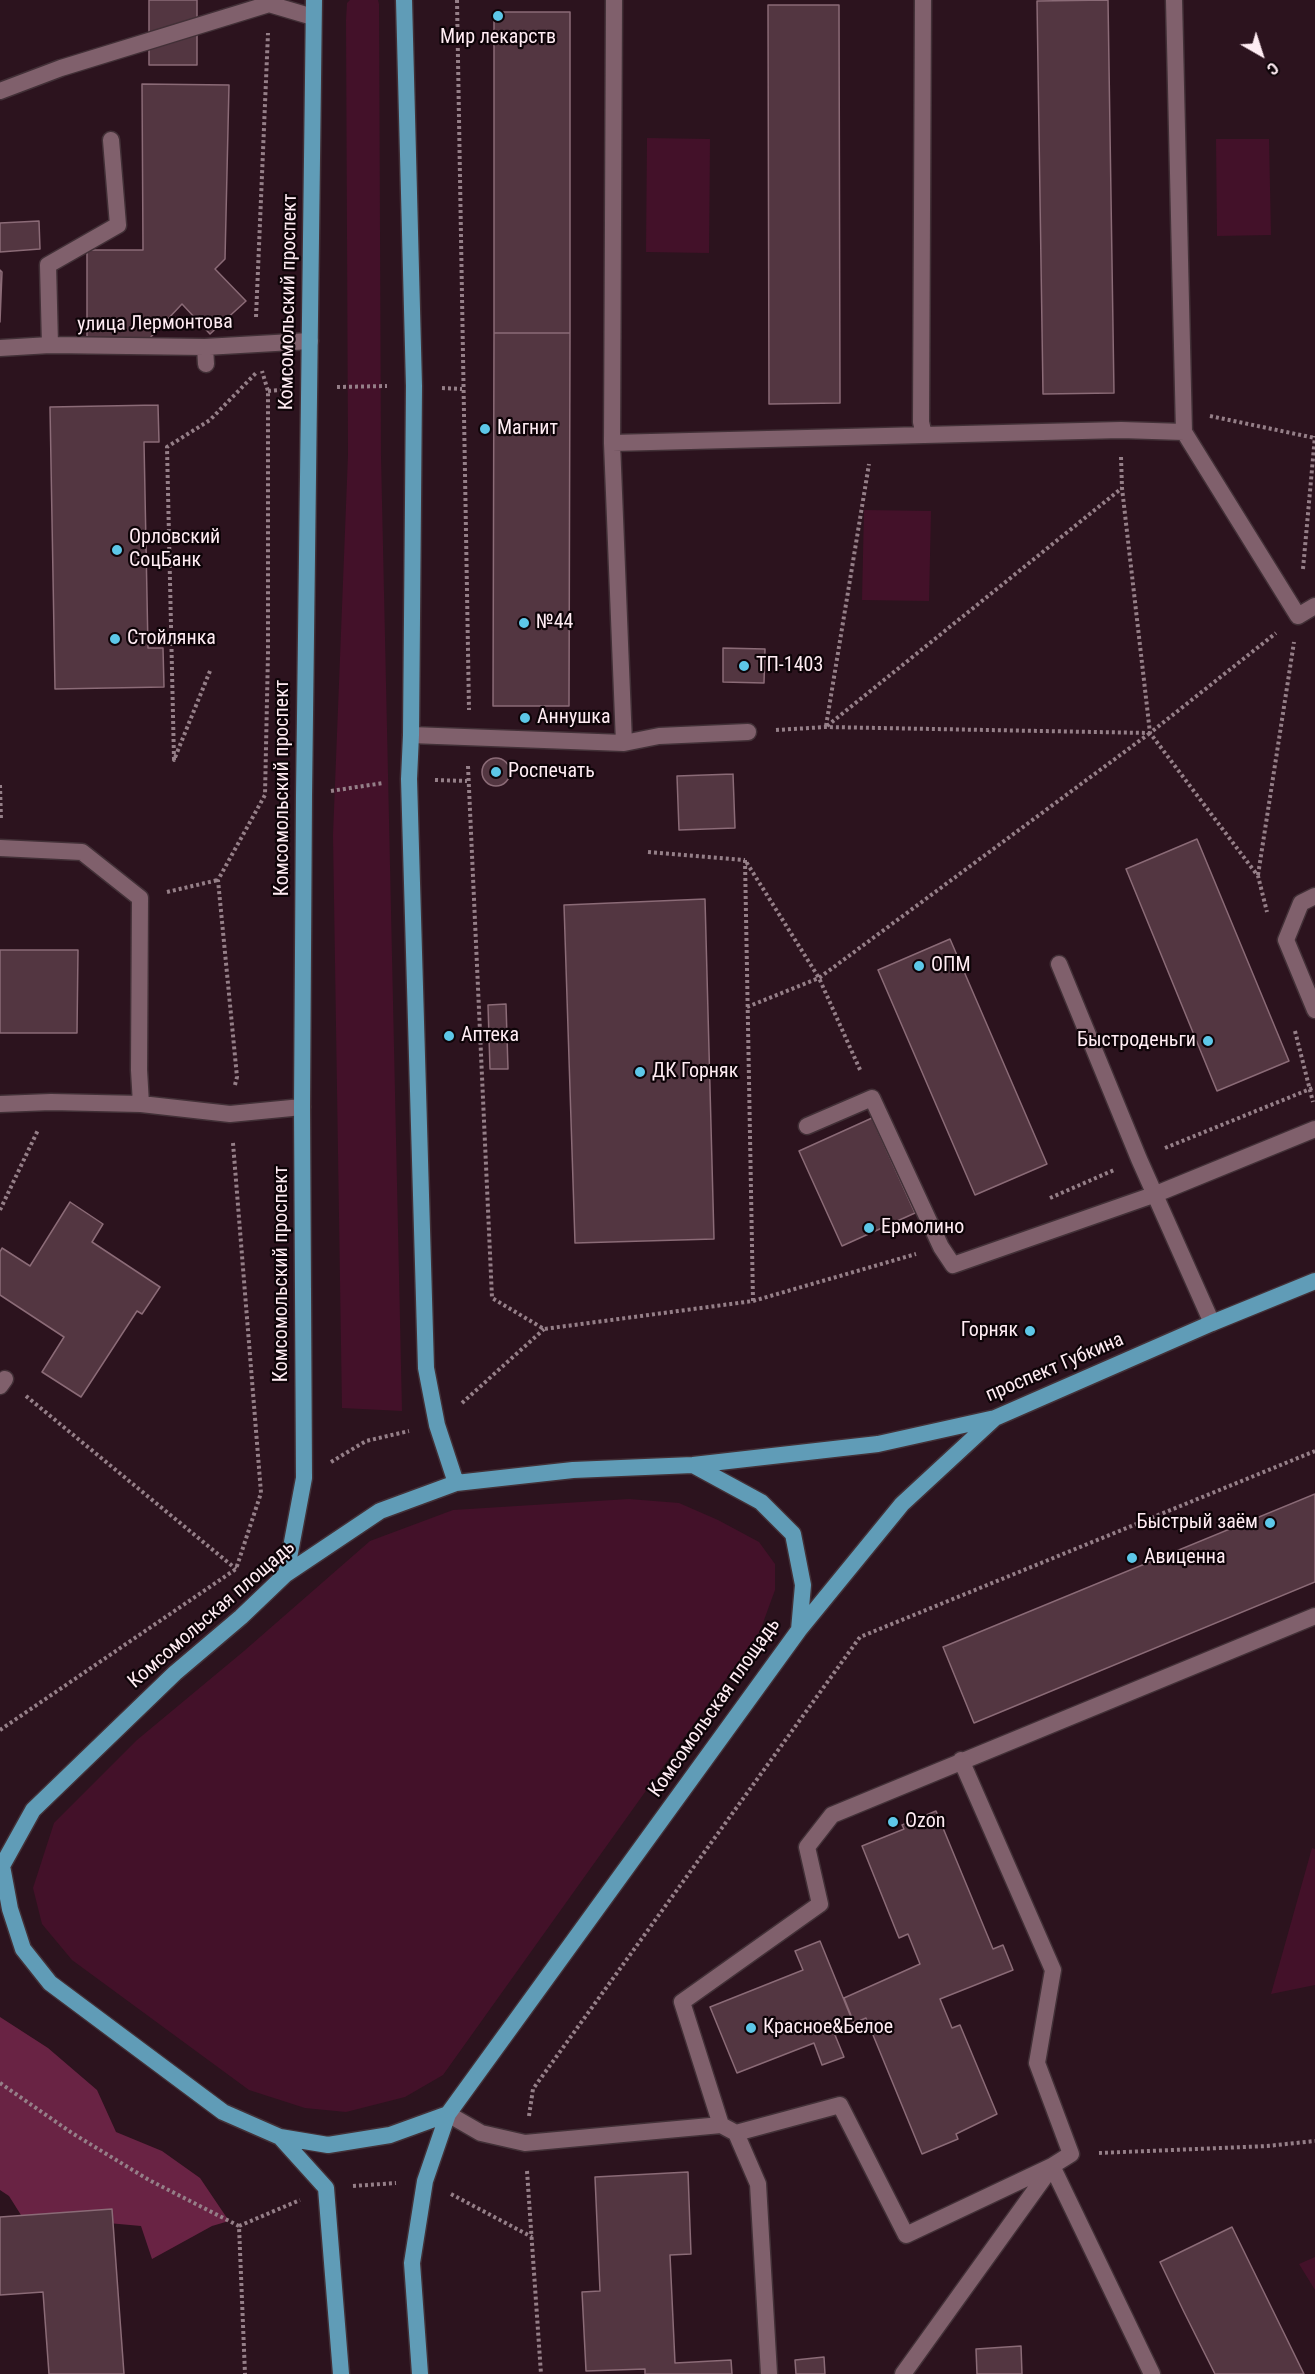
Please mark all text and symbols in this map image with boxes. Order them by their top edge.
marker: Мир лекарств [491,9,505,23]
north arrow [1231,24,1291,84]
place label: Мир лекарств [440,26,556,50]
text: С [1263,58,1282,79]
street label: Комсомольский проспект [275,194,303,410]
street label: улица Лермонтова [77,311,233,337]
place label: Магнит [497,417,558,441]
marker: Магнит [478,422,492,436]
place label: Орловский СоцБанк [129,526,220,573]
marker: Орловский СоцБанк [110,543,124,557]
place label: №44 [536,611,573,635]
marker: №44 [517,616,531,630]
place label: Стойлянка [127,627,216,651]
marker: Стойлянка [108,632,122,646]
place label: ТП-1403 [756,654,823,678]
marker: ТП-1403 [737,659,751,673]
street label: Комсомольский проспект [271,680,295,896]
place label: Аннушка [537,706,610,730]
marker: Аннушка [518,711,532,725]
place label: Роспечать [508,760,595,784]
marker: Роспечать [489,765,503,779]
place label: ОПМ [931,954,971,978]
marker: ОПМ [912,959,926,973]
place label: Аптека [461,1024,519,1048]
marker: Аптека [442,1029,456,1043]
place label: Быстроденьги [1077,1029,1196,1053]
marker: Быстроденьги [1201,1034,1215,1048]
place label: ДК Горняк [652,1060,738,1084]
marker: ДК Горняк [633,1065,647,1079]
street label: Комсомольский проспект [270,1166,294,1382]
place label: Ермолино [881,1216,964,1240]
marker: Ермолино [862,1221,876,1235]
place label: Горняк [961,1319,1018,1343]
marker: Горняк [1023,1324,1037,1338]
street label: проспект Губкина [982,1328,1128,1408]
place label: Быстрый заём [1137,1511,1258,1535]
marker: Быстрый заём [1263,1516,1277,1530]
street label: Комсомольская площадь [124,1536,300,1694]
place label: Авиценна [1144,1546,1226,1570]
marker: Авиценна [1125,1551,1139,1565]
street label: Комсомольская площадь [644,1614,786,1802]
place label: Ozon [905,1810,945,1834]
marker: Ozon [886,1815,900,1829]
place label: Красное&Белое [763,2016,893,2040]
marker: Красное&Белое [744,2021,758,2035]

